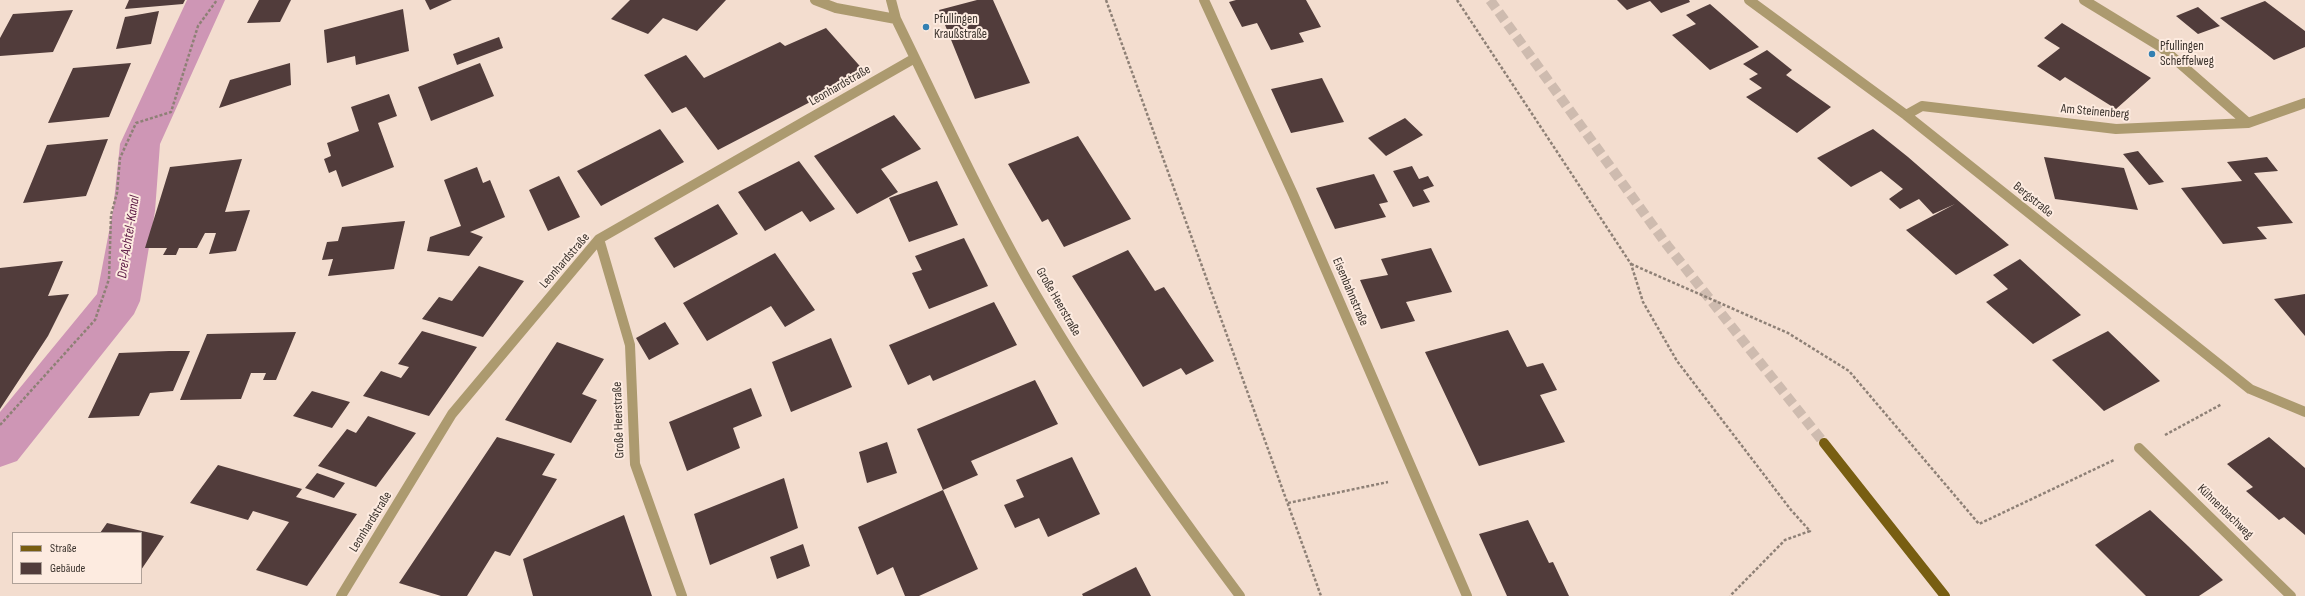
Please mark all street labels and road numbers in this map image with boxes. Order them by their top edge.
street label: Leonhardstraße [807,62,873,110]
street label: Am Steinenberg [2060,101,2130,123]
street label: Bergstraße [2010,179,2056,221]
street label: Leonhardstraße [537,230,593,292]
street label: Eisenbahnstraße [1329,256,1371,328]
street label: Große Heerstraße [1032,265,1084,339]
street label: Große Heerstraße [610,381,628,459]
street label: Kühnenbachweg [2194,481,2256,543]
street label: Leonhardstraße [346,489,396,555]

